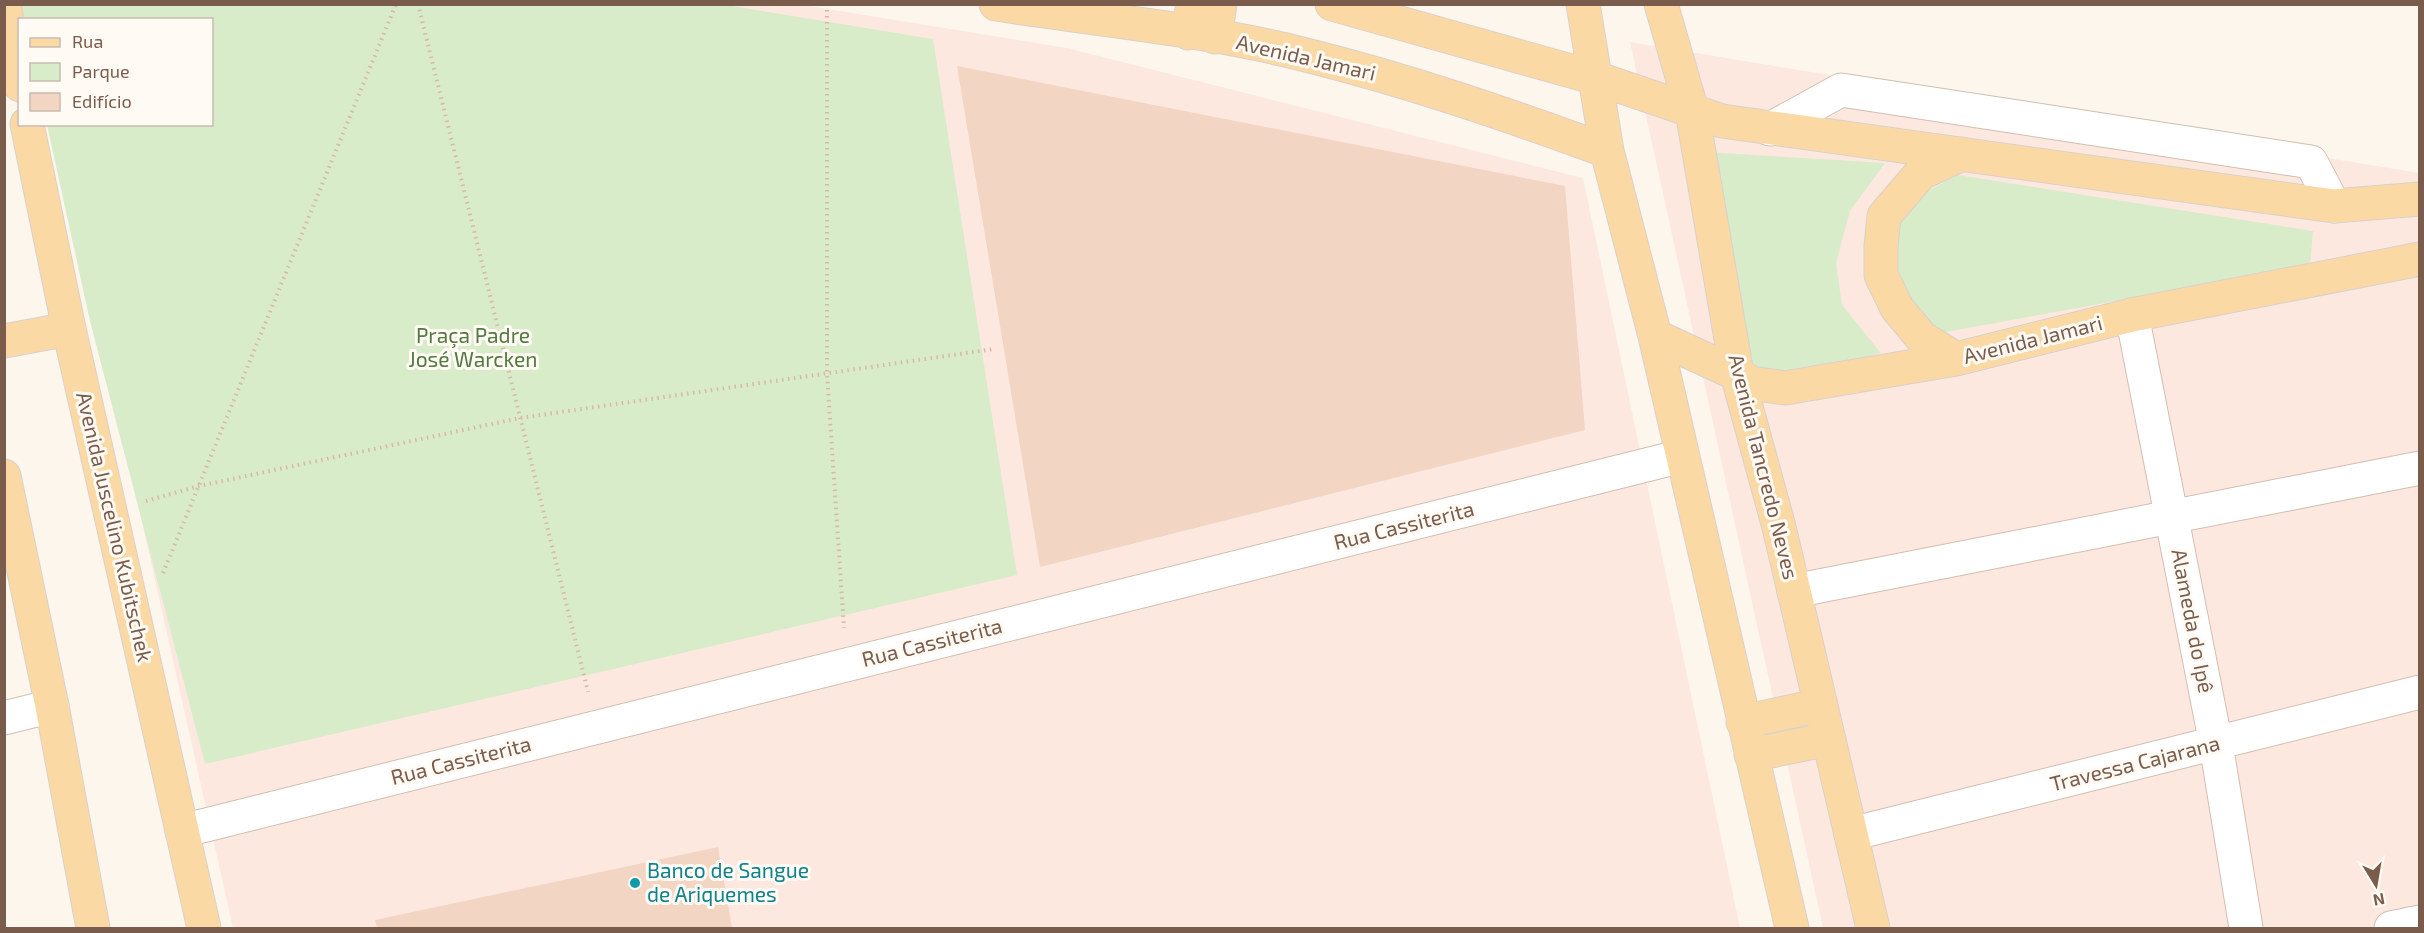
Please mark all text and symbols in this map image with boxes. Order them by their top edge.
legend [18,18,213,126]
street label: Avenida Jamari [1234,28,1379,85]
text: Rua [72,30,103,52]
text: Parque [72,60,130,82]
text: Edifício [72,90,132,112]
street label: Avenida Jamari [1961,309,2105,368]
park label: Praça Padre José Warcken [409,322,537,371]
street label: Avenida Tancredo Neves [1724,351,1805,582]
street label: Avenida Juscelino Kubitschek [72,389,159,664]
street label: Rua Cassiterita [1331,495,1476,554]
street label: Alameda do Ipê [2167,546,2220,695]
street label: Rua Cassiterita [859,612,1004,671]
street label: Travessa Cajarana [2047,729,2222,797]
street label: Rua Cassiterita [388,730,533,789]
north arrow [2346,855,2406,915]
place label: Banco de Sangue de Ariquemes [647,857,809,906]
marker: Banco de Sangue de Ariquemes [628,876,642,890]
text: N [2371,890,2386,911]

